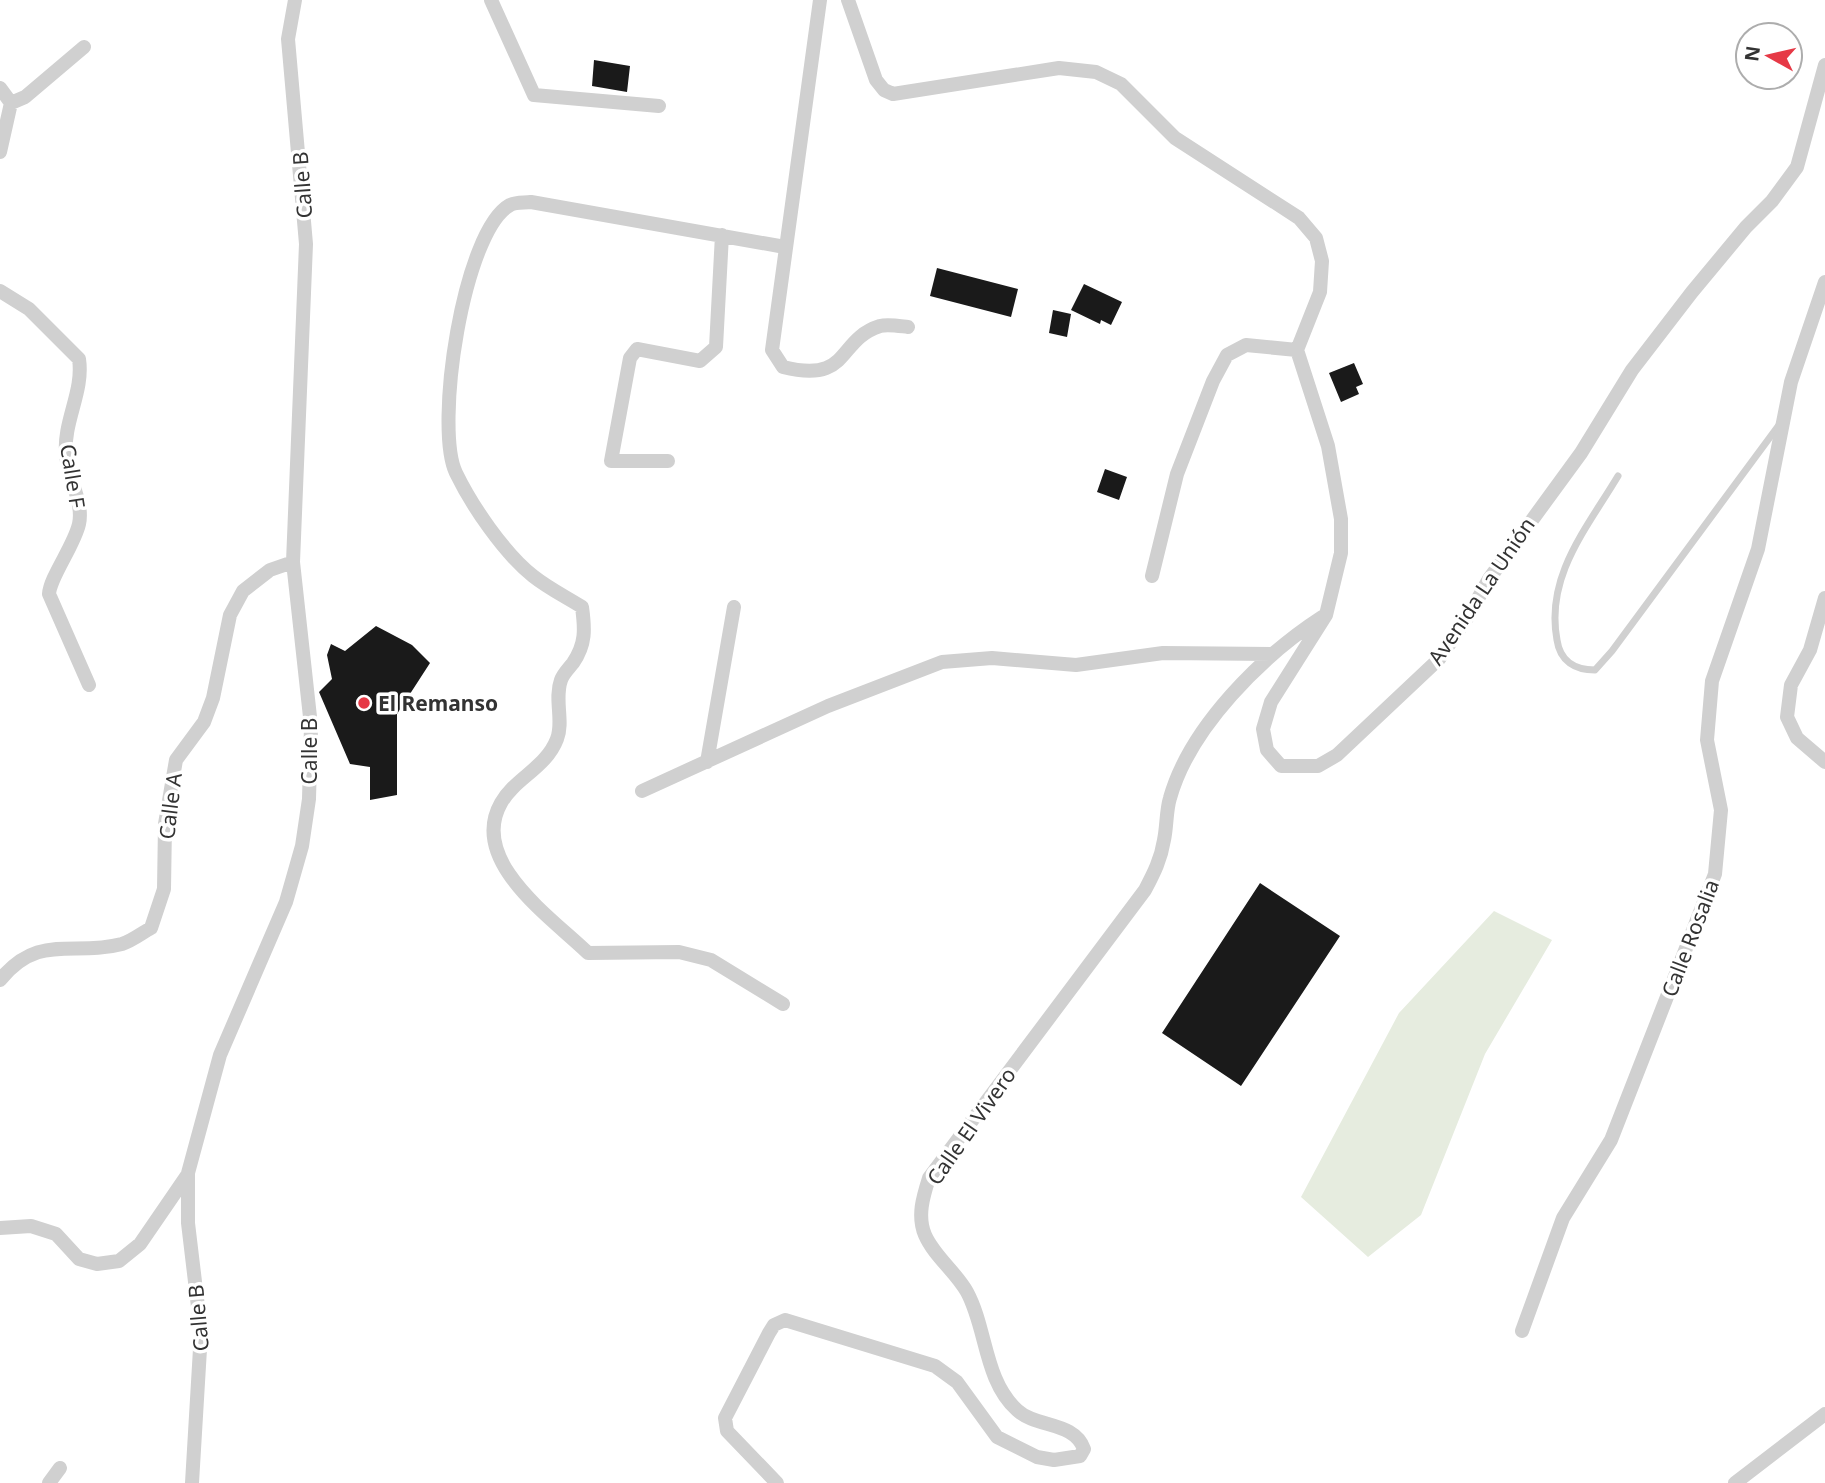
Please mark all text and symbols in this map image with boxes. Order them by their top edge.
north arrow [1734,21,1804,91]
text: N [1738,44,1766,63]
street label: Calle B [286,151,318,219]
street label: Calle F [54,442,92,510]
street label: Avenida La Unión [1421,512,1541,670]
place label: El Remanso [378,689,498,717]
marker: El Remanso [356,695,372,711]
street label: Calle B [295,718,323,784]
street label: Calle A [152,771,188,841]
street label: Calle Rosalia [1655,875,1725,1001]
street label: Calle El Vivero [920,1062,1022,1190]
street label: Calle B [181,1283,215,1353]

